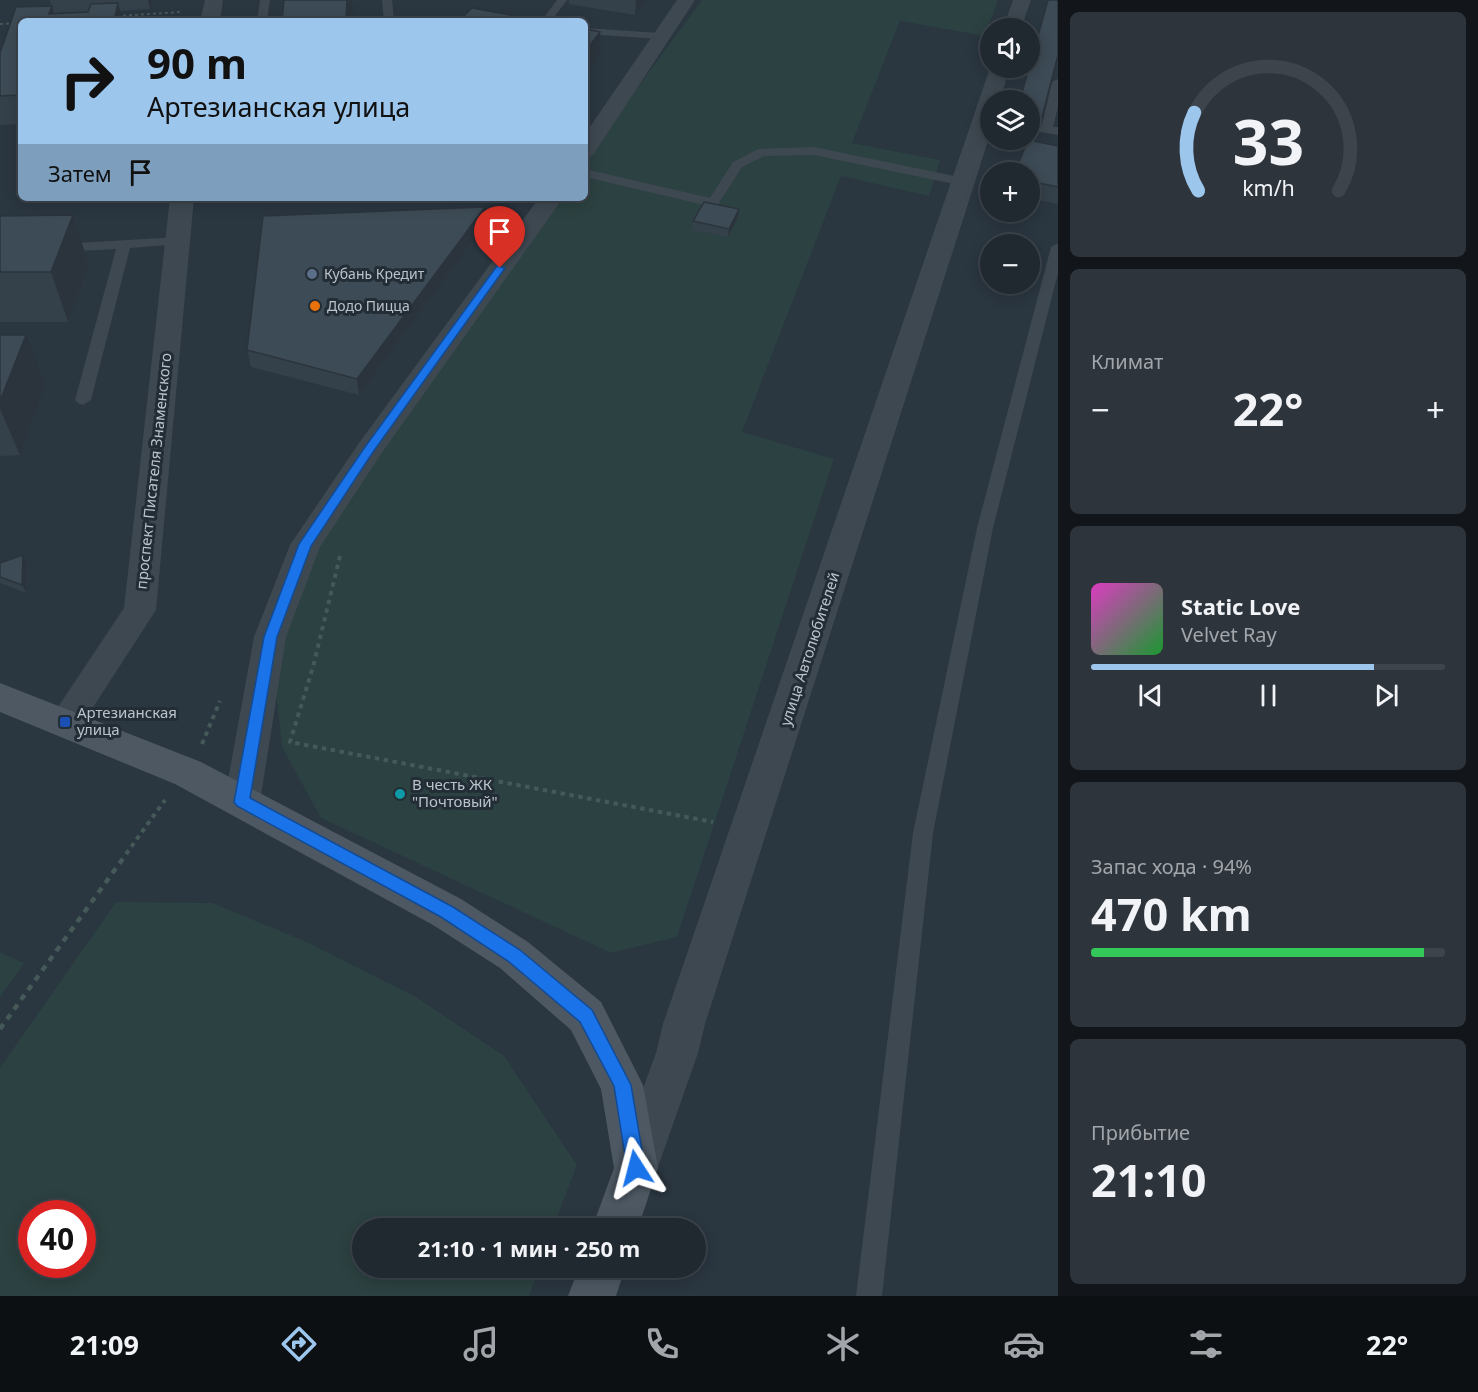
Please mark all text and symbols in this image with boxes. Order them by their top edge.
map controls [980,18,1040,294]
button: sound [980,18,1040,78]
text: 90 m [147,34,247,91]
icon: right [48,42,126,120]
text: Артезианская улица [147,88,410,125]
button: layers [980,90,1040,150]
text: 33 [1232,99,1304,184]
icon: arrive [124,156,157,189]
text: Затем [48,158,112,188]
button: + [980,162,1040,222]
text: km/h [1242,174,1294,203]
pin [474,206,525,268]
icon: arrive [483,215,516,248]
button: − [980,234,1040,294]
place label: Кубань Кредит [324,264,425,283]
marker: Кубань Кредит [305,267,319,281]
place label: Додо Пицца [327,296,410,315]
marker: Додо Пицца [308,299,322,313]
text: Климат [1091,348,1163,375]
street label: проспект Писателя Знаменского [131,352,175,590]
text: 22° [1233,378,1303,439]
text: − [1091,387,1110,432]
text: + [1426,387,1445,432]
street label: улица Автолюбителей [775,569,843,728]
text: Static Love [1181,591,1300,621]
text: Velvet Ray [1181,621,1277,648]
icon: previous [1134,679,1167,712]
icon: pause [1252,679,1285,712]
icon: next [1370,679,1403,712]
place label: Артезианская улица [77,702,177,739]
marker: Артезианская улица [58,715,72,729]
place label: В честь ЖК "Почтовый" [412,774,498,811]
marker: В честь ЖК "Почтовый" [393,787,407,801]
text: Запас хода · 94% [1091,853,1252,880]
text: 470 km [1091,883,1252,944]
text: Прибытие [1091,1119,1190,1146]
position arrow [604,1136,668,1200]
text: 21:10 [1091,1149,1207,1210]
speed limit sign: 40 [18,1200,96,1278]
text: 21:10 · 1 мин · 250 m [418,1233,640,1263]
icon: directions [278,1323,320,1365]
icon: music [460,1323,502,1365]
icon: phone [641,1323,683,1365]
icon: climate [822,1323,864,1365]
icon: car [1003,1323,1045,1365]
icon: filters [1185,1323,1227,1365]
text: 21:09 [70,1326,139,1363]
text: 22° [1366,1326,1408,1363]

